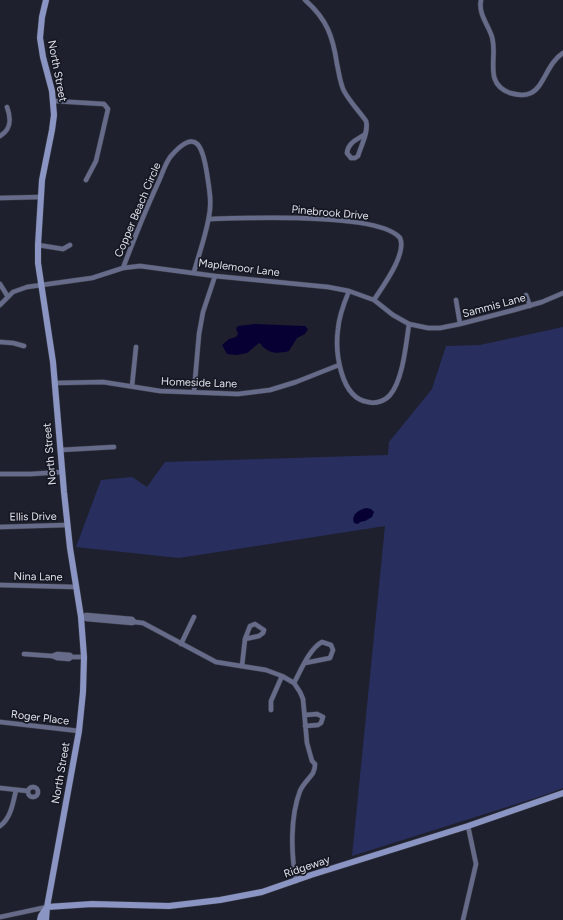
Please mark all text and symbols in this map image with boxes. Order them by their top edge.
street label: North Street [45,39,69,103]
street label: Copper Beach Circle [112,161,164,259]
street label: Pinebrook Drive [291,203,369,223]
street label: Maplemoor Lane [198,256,280,280]
street label: Sammis Lane [461,291,527,321]
street label: Homeside Lane [161,375,237,391]
street label: North Street [41,422,59,486]
street label: Ellis Drive [9,510,57,524]
street label: Nina Lane [13,570,63,584]
street label: Roger Place [10,708,70,728]
street label: North Street [49,741,73,805]
street label: Ridgeway [282,853,332,881]

